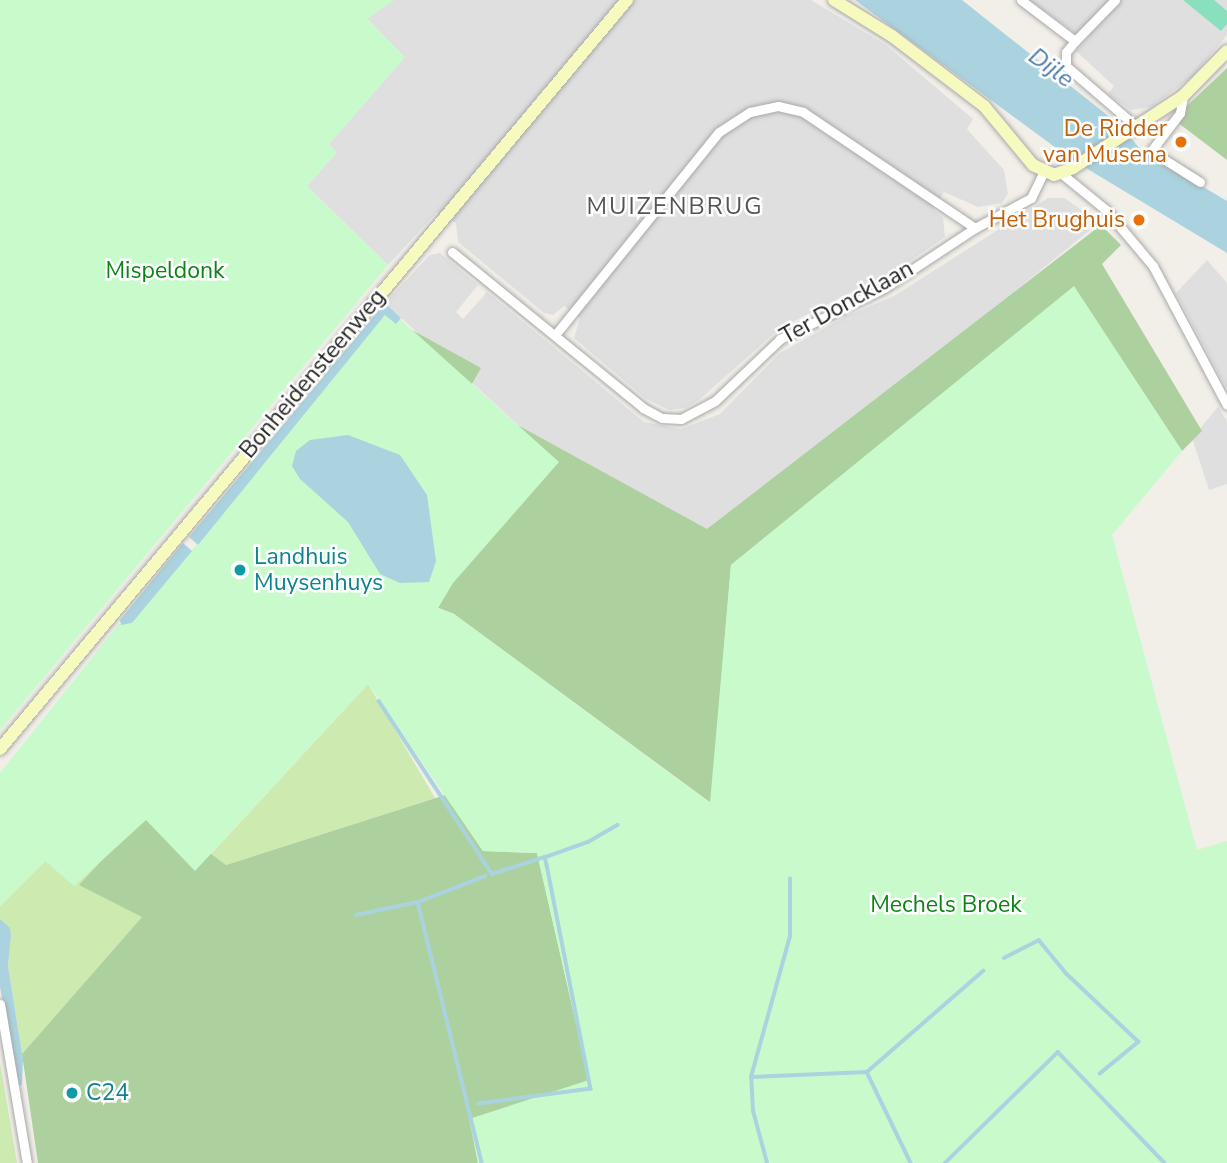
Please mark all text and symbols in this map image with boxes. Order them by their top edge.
water label: Dijle [1023,42,1079,94]
place label: De Ridder van Musena [1043,115,1167,169]
marker: De Ridder van Musena [1173,134,1189,150]
district label: MUIZENBRUG [588,193,762,221]
place label: Het Brughuis [989,206,1125,234]
marker: Het Brughuis [1131,212,1147,228]
street label: Ter Doncklaan [776,255,918,351]
park label: Mispeldonk [105,257,225,285]
street label: Bonheidensteenweg [234,284,392,464]
place label: Landhuis Muysenhuys [254,543,383,597]
marker: Landhuis Muysenhuys [232,562,248,578]
park label: Mechels Broek [870,891,1022,919]
place label: C24 [86,1079,129,1107]
marker: C24 [64,1085,80,1101]

